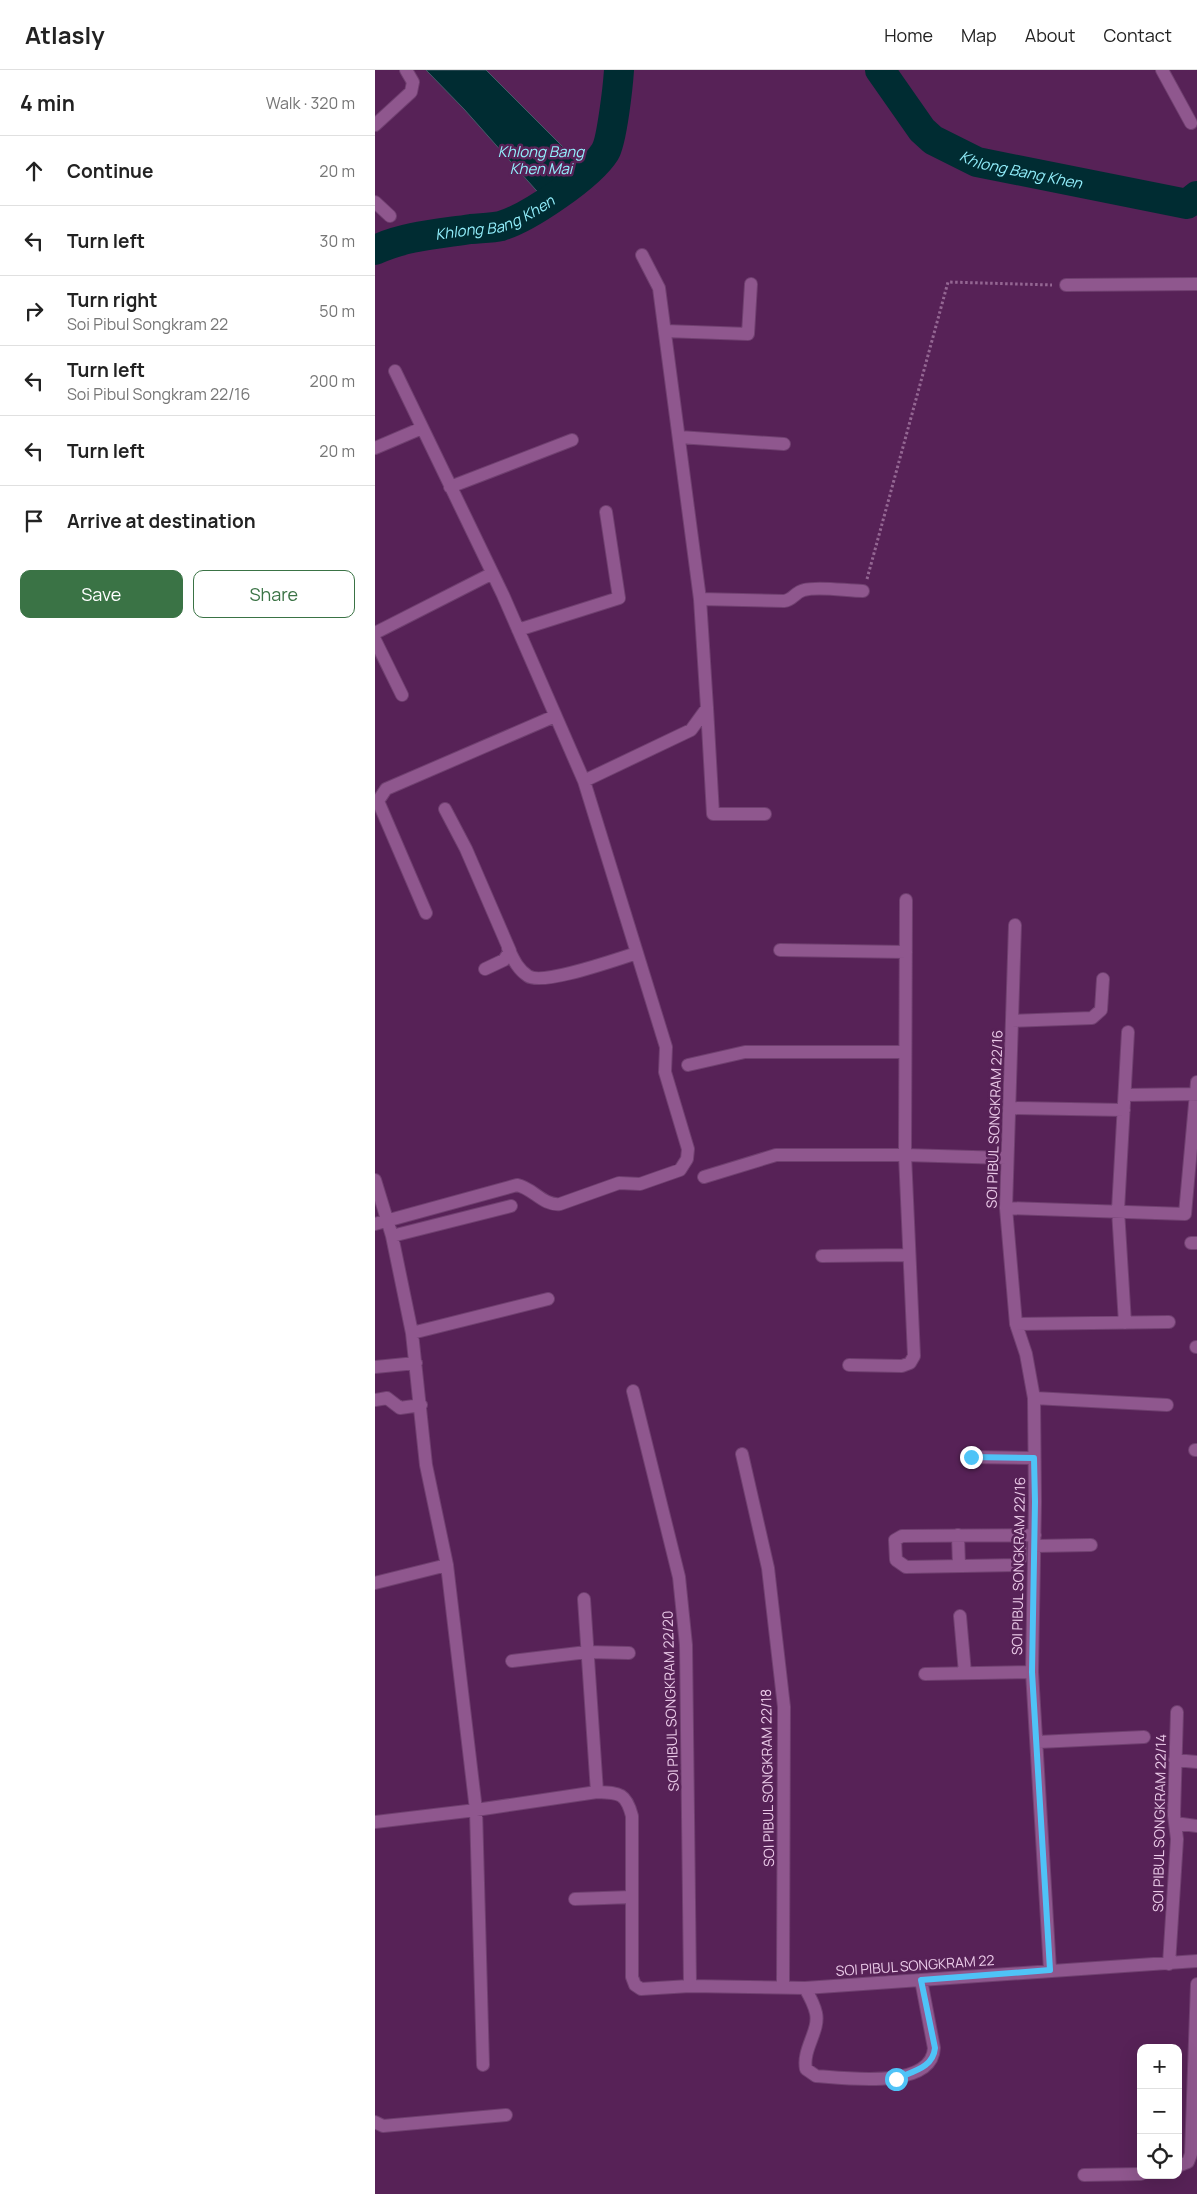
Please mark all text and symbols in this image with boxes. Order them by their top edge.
text: Atlasly [25,18,105,51]
text: Home [884,23,933,47]
text: Map [961,23,997,47]
text: About [1025,23,1075,47]
text: Contact [1103,23,1172,47]
text: 4 min [20,89,75,117]
text: Walk · 320 m [266,92,355,114]
water label: Khlong Bang Khen Mai [498,141,585,179]
water label: Khlong Bang Khen [957,145,1085,194]
icon: ahead [20,157,48,185]
text: Continue [67,158,153,184]
text: 20 m [319,160,355,182]
water label: Khlong Bang Khen [434,189,559,244]
icon: left [20,227,48,255]
text: Turn left [67,228,145,254]
text: 30 m [320,230,355,252]
text: Turn right [67,287,157,313]
icon: right [20,297,48,325]
text: 50 m [319,300,355,322]
text: Soi Pibul Songkram 22 [67,313,228,335]
text: Turn left [67,357,145,383]
icon: left [20,367,48,395]
text: 200 m [310,370,355,392]
text: Soi Pibul Songkram 22/16 [67,383,251,405]
icon: left [20,437,48,465]
text: Turn left [67,438,145,464]
text: 20 m [319,440,355,462]
icon: arrive [20,507,48,535]
text: Arrive at destination [67,508,256,534]
button: Save [20,570,183,618]
button: Share [193,570,355,618]
street label: SOI PIBUL SONGKRAM 22/16 [981,1029,1007,1209]
route end [960,1446,983,1469]
street label: SOI PIBUL SONGKRAM 22/16 [1007,1477,1029,1655]
street label: SOI PIBUL SONGKRAM 22/20 [657,1610,683,1792]
street label: SOI PIBUL SONGKRAM 22/18 [756,1689,778,1867]
street label: SOI PIBUL SONGKRAM 22/14 [1148,1734,1170,1912]
street label: SOI PIBUL SONGKRAM 22 [835,1950,995,1980]
map controls [1137,2044,1182,2179]
button: + [1137,2044,1182,2089]
route start [885,2068,908,2091]
button: − [1137,2089,1182,2134]
button: locate [1137,2134,1182,2179]

